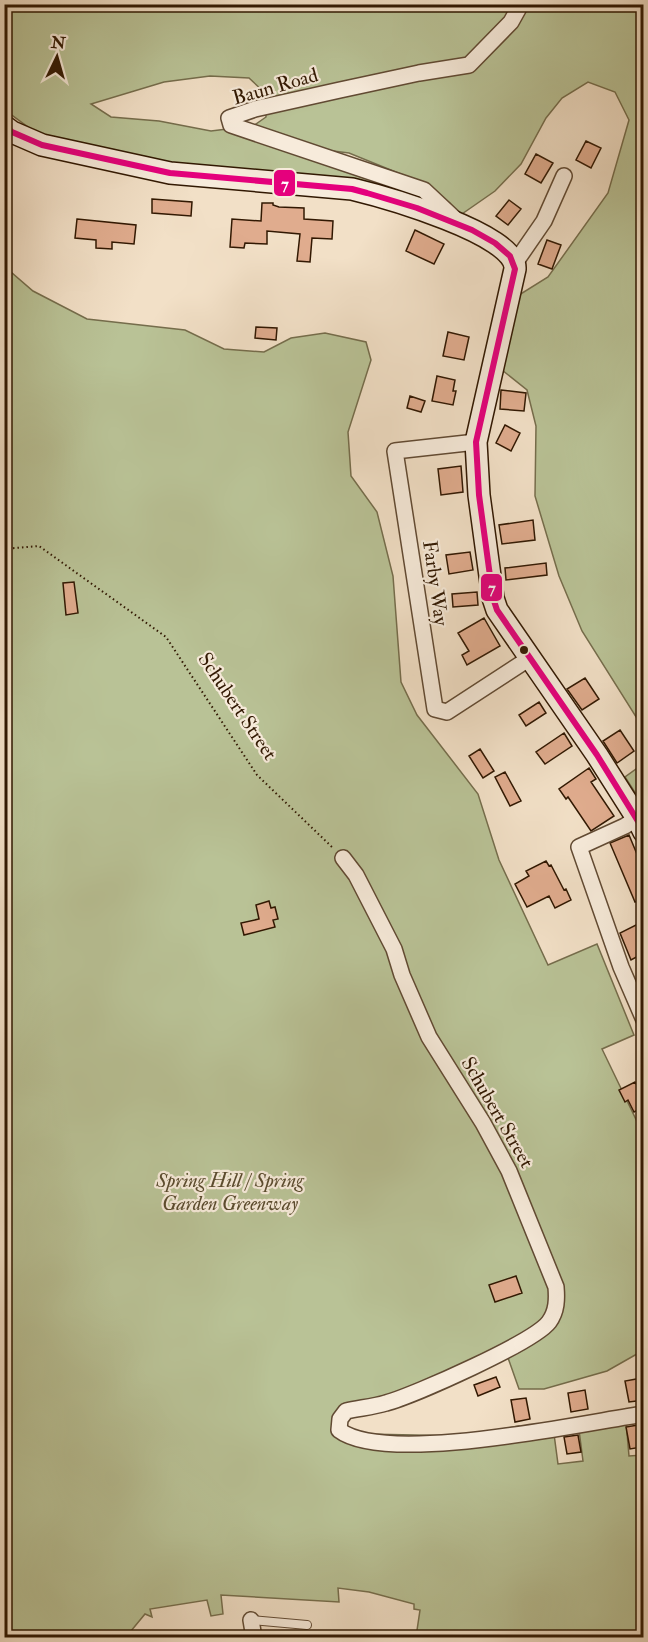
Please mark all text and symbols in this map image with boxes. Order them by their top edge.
north arrow [27,27,87,87]
text: N [49,32,67,54]
street label: Baun Road [229,62,321,111]
line badge: 7 [273,169,296,197]
text: 7 [281,174,289,194]
street label: Farby Way [417,539,454,628]
line badge: 7 [480,573,503,602]
text: 7 [488,578,496,598]
unlabelled marker [518,644,530,656]
street label: Schubert Street [192,648,283,765]
street label: Schubert Street [456,1052,540,1173]
park label: Spring Hill / Spring Garden Greenway [155,1168,305,1216]

